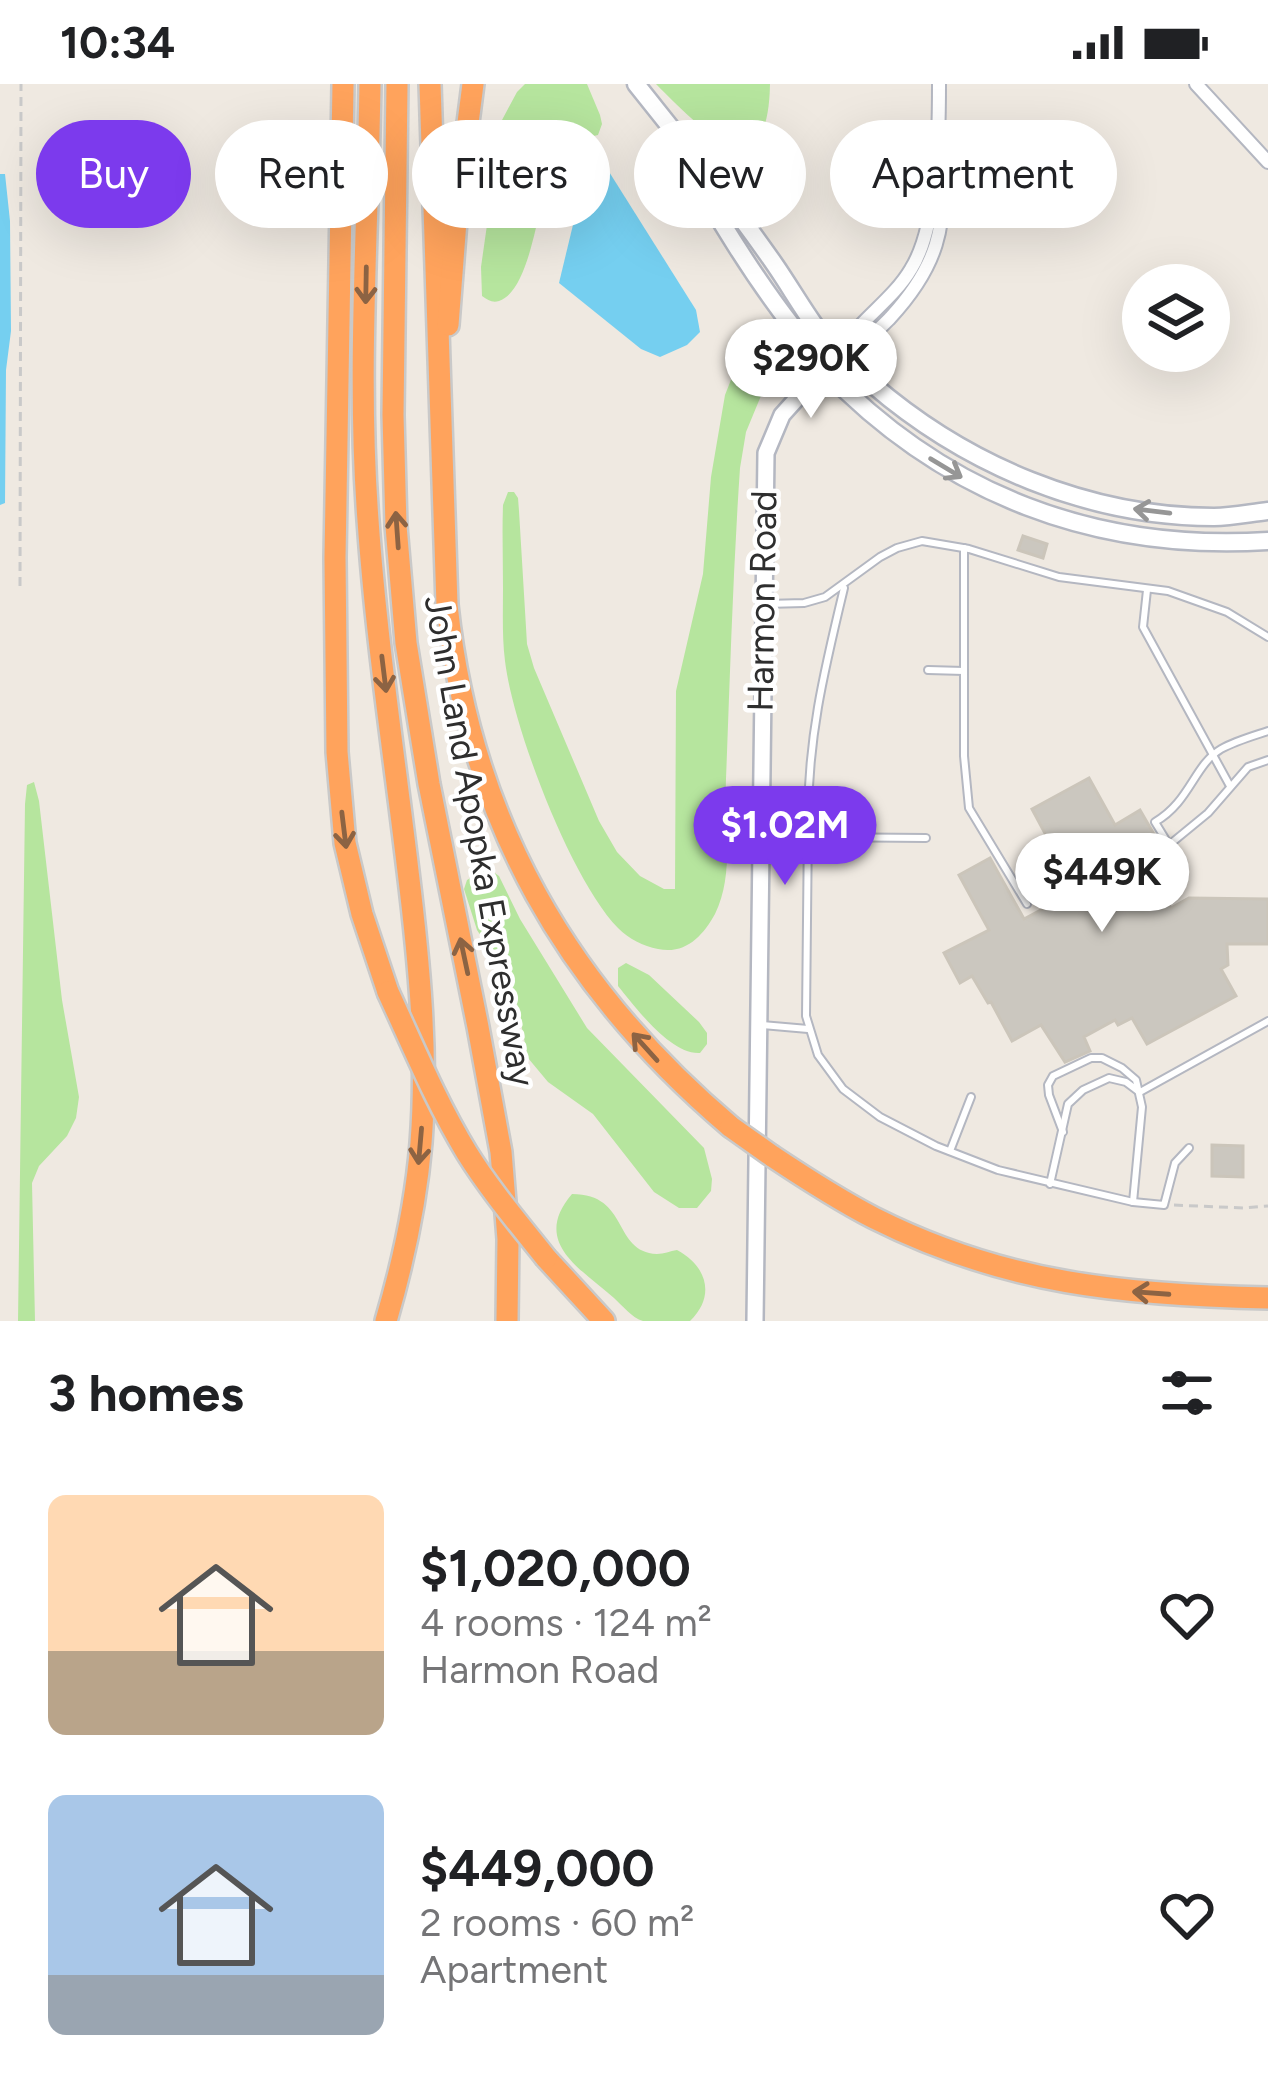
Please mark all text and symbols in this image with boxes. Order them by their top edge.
text: 10:34 [60,15,175,69]
chip: Buy [36,120,191,228]
chip: Rent [215,120,388,228]
chip: Filters [412,120,610,228]
chip: New [634,120,806,228]
chip: Apartment [830,120,1117,228]
map controls [1122,264,1230,372]
button: layers [1122,264,1230,372]
one-way arrow [355,265,378,304]
pin: $290K [727,319,895,421]
text: $290K [752,334,870,381]
one-way arrow [928,457,963,481]
street label: Harmon Road [739,490,785,712]
one-way arrow [1133,500,1172,522]
one-way arrow [385,511,408,550]
street label: John Land Apopka Expressway [416,592,544,1090]
one-way arrow [373,654,395,693]
pin: $1.02M [687,786,883,888]
text: $1.02M [720,801,850,848]
one-way arrow [334,810,356,849]
pin: $449K [1018,833,1186,935]
text: $449K [1042,848,1162,895]
one-way arrow [452,937,474,976]
one-way arrow [632,1033,659,1063]
one-way arrow [408,1125,431,1164]
one-way arrow [1132,1281,1171,1304]
icon: filters [1154,1360,1220,1426]
text: 3 homes [48,1363,244,1424]
text: $1,020,000 [420,1538,691,1599]
icon: home [144,1543,288,1687]
icon: heart [1154,1582,1220,1648]
text: 4 rooms · 124 m² [420,1599,712,1646]
text: Harmon Road [420,1646,659,1693]
text: $449,000 [420,1838,655,1899]
icon: home [144,1843,288,1987]
icon: heart [1154,1882,1220,1948]
text: 2 rooms · 60 m² [420,1899,694,1946]
text: Apartment [420,1946,608,1993]

